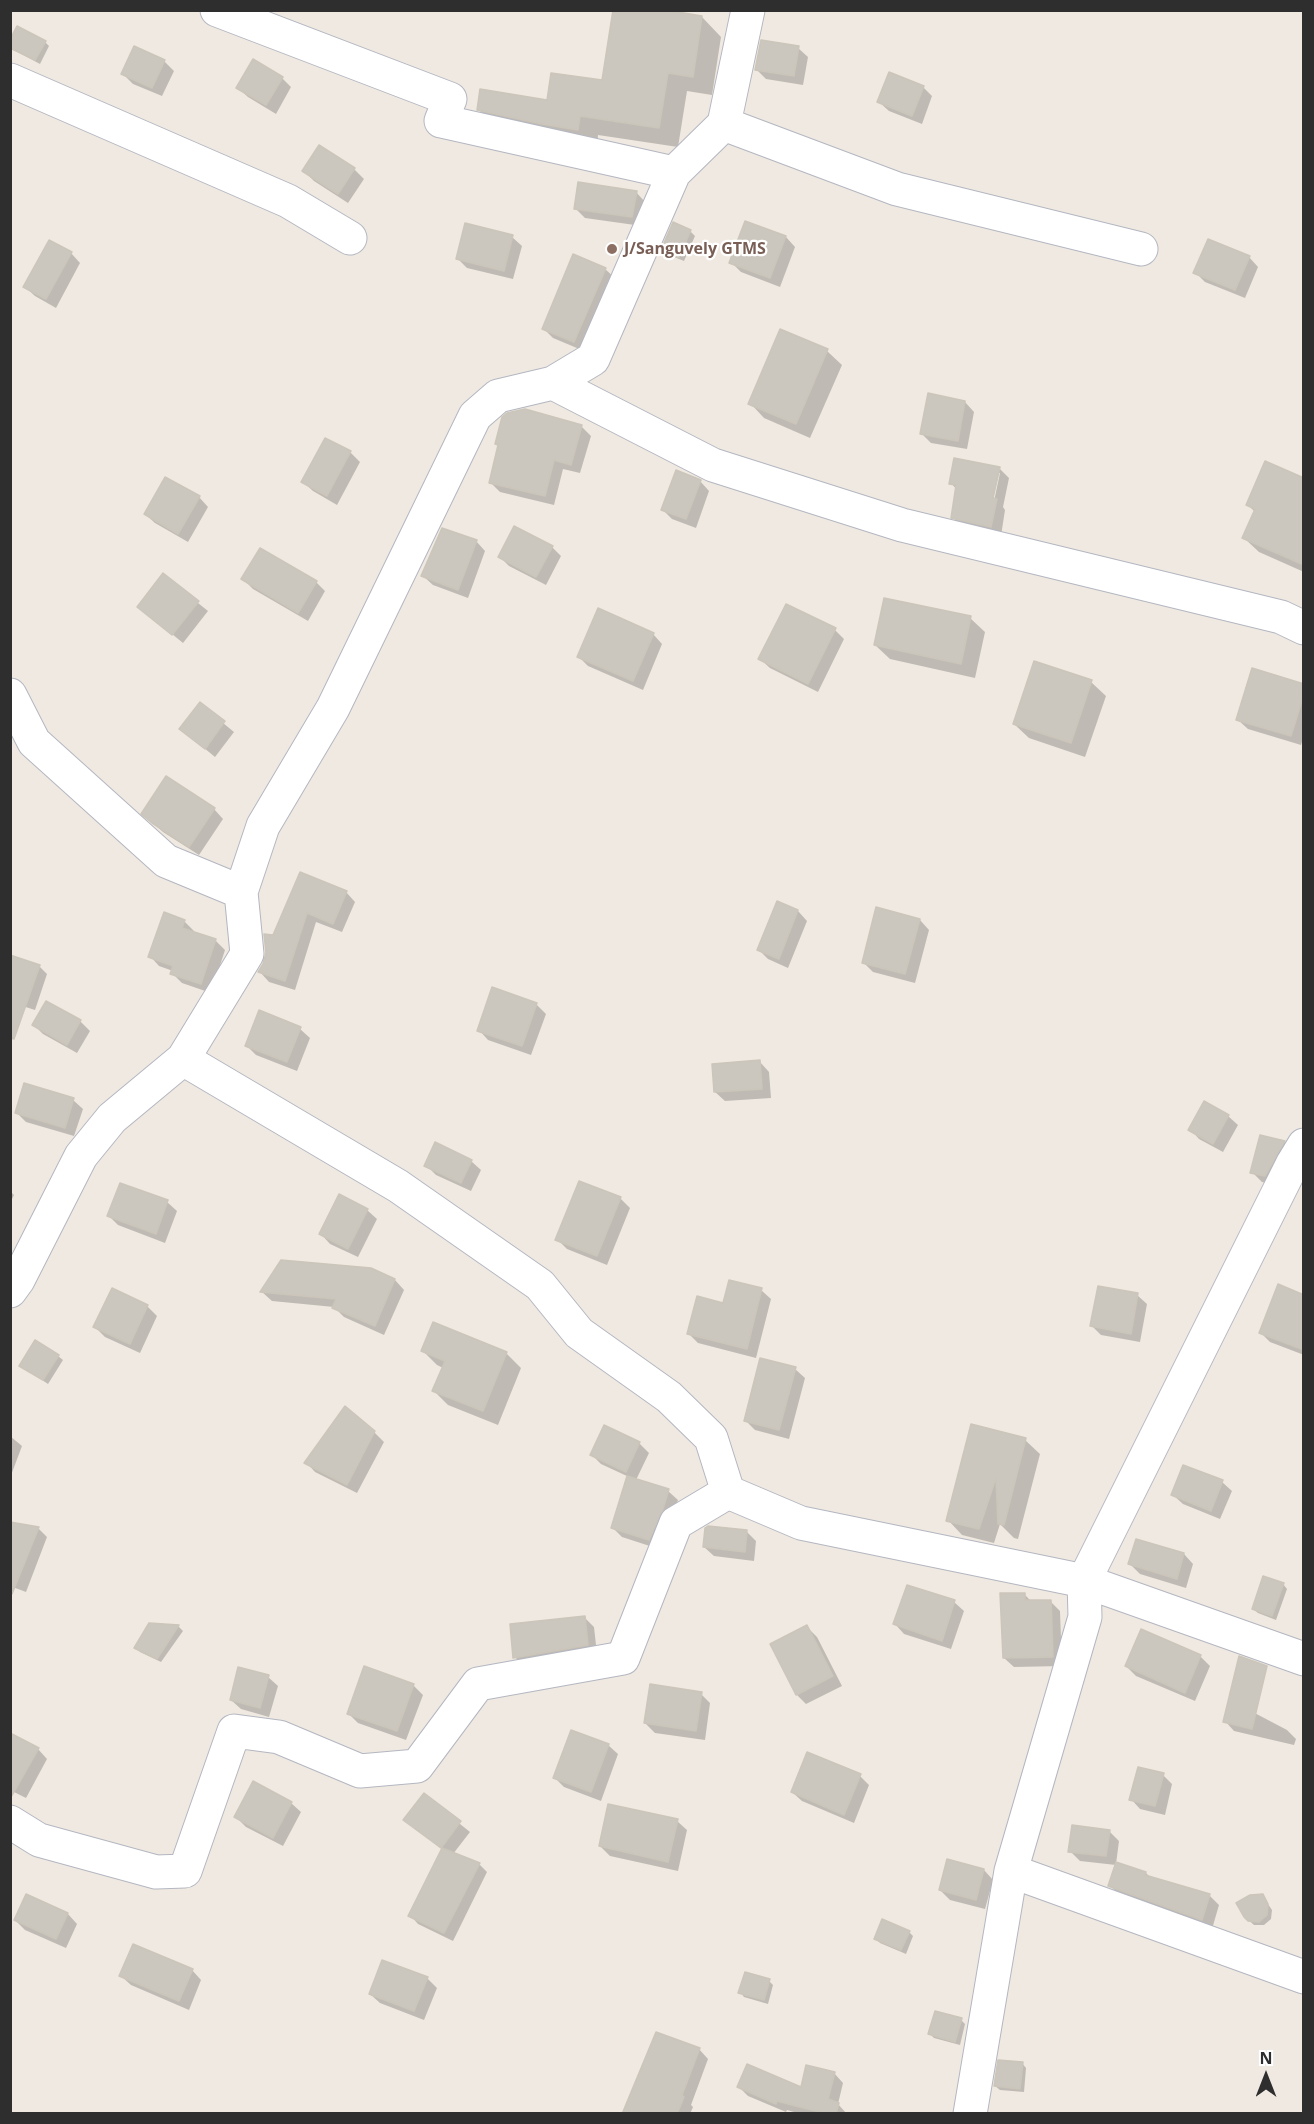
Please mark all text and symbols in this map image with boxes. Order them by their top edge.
place label: J/Sanguvely GTMS [624,239,766,259]
marker: J/Sanguvely GTMS [605,242,619,256]
north arrow [1236,2046,1296,2106]
text: N [1259,2047,1273,2069]

